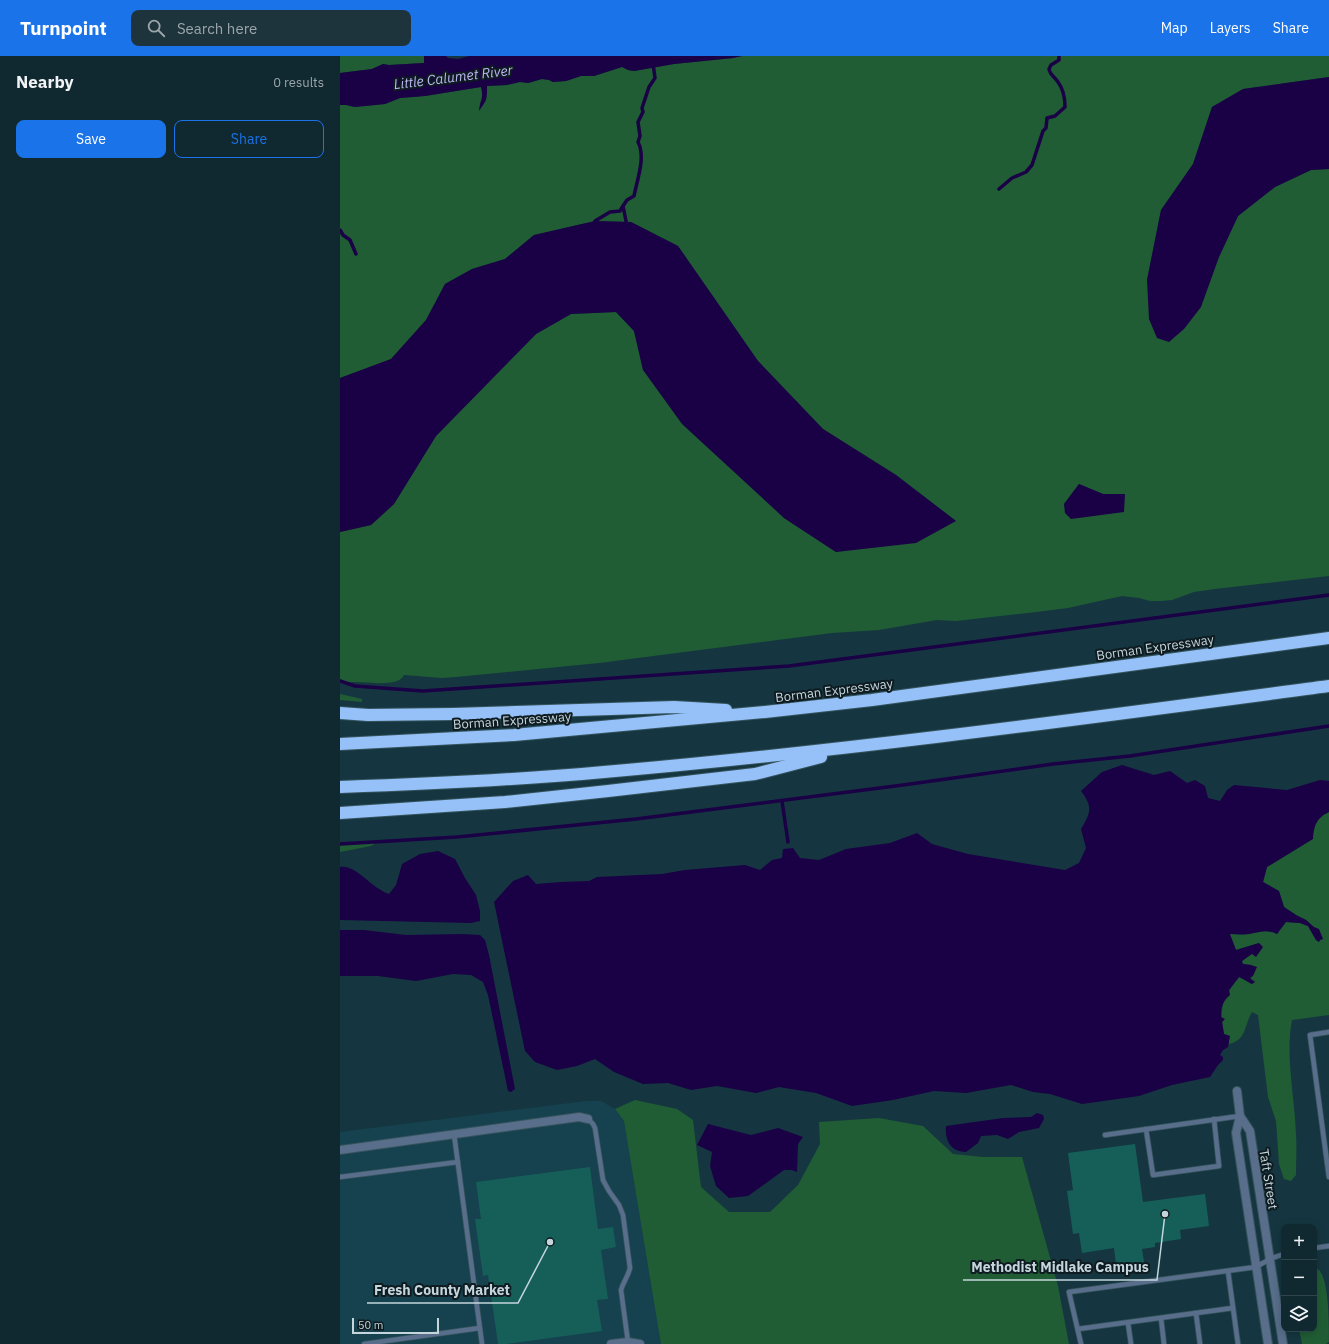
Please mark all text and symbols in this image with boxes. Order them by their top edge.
search box [131,10,411,46]
text: Turnpoint [20,16,107,40]
icon: search [145,17,167,39]
text: Search here [177,19,257,38]
text: Map [1161,19,1188,37]
text: Layers [1210,19,1251,37]
text: Share [1273,19,1309,37]
water label: Little Calumet River [392,61,514,93]
text: Nearby [16,71,74,93]
text: 0 results [273,74,324,91]
button: Save [16,120,166,158]
button: Share [174,120,324,158]
street label: Borman Expressway [1095,631,1215,664]
street label: Borman Expressway [774,675,894,706]
street label: Borman Expressway [452,708,572,733]
street label: Taft Street [1255,1148,1282,1211]
map controls [1281,1224,1317,1332]
button: + [1281,1224,1317,1260]
callout: Methodist Midlake Campus [963,1254,1157,1280]
text: Methodist Midlake Campus [971,1258,1149,1276]
button: − [1281,1260,1317,1296]
callout: Fresh County Market [367,1277,518,1303]
text: Fresh County Market [374,1281,510,1299]
button: layers [1281,1296,1317,1332]
scale bar [352,1316,439,1335]
text: 50 m [358,1318,383,1332]

